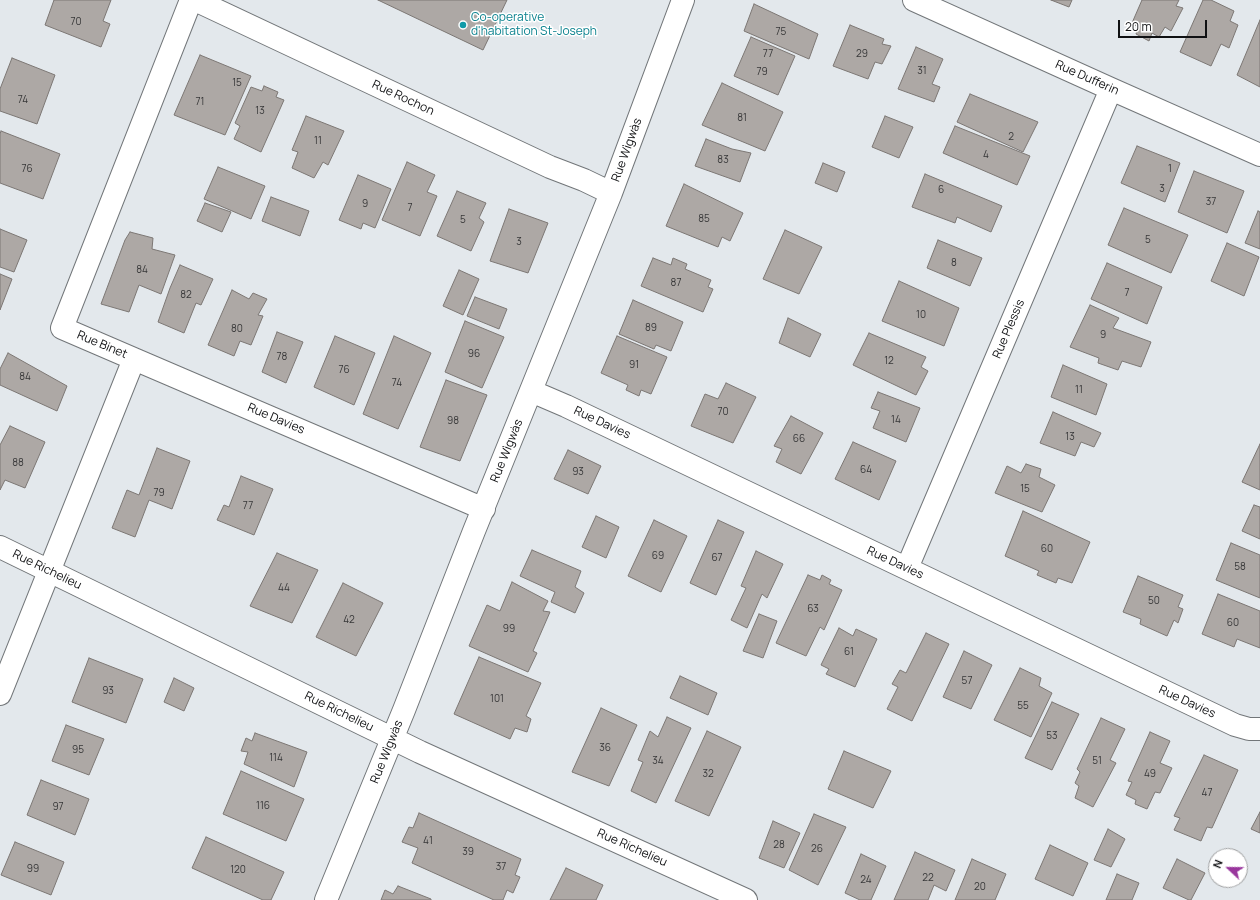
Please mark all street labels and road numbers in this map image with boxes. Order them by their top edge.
street label: Rue Dufferin [1053,58,1121,98]
street label: Rue Rochon [370,77,436,119]
street label: Rue Wìgwàs [609,116,645,184]
street label: Rue Plessis [990,297,1028,361]
street label: Rue Binet [75,328,129,362]
street label: Rue Davies [245,400,307,438]
street label: Rue Davies [571,404,633,442]
street label: Rue Wìgwàs [488,417,526,485]
street label: Rue Davies [864,544,926,582]
street label: Rue Richelieu [10,547,84,593]
street label: Rue Davies [1156,683,1218,721]
street label: Rue Richelieu [302,689,376,735]
street label: Rue Wìgwàs [368,718,406,786]
street label: Rue Richelieu [595,826,669,870]

